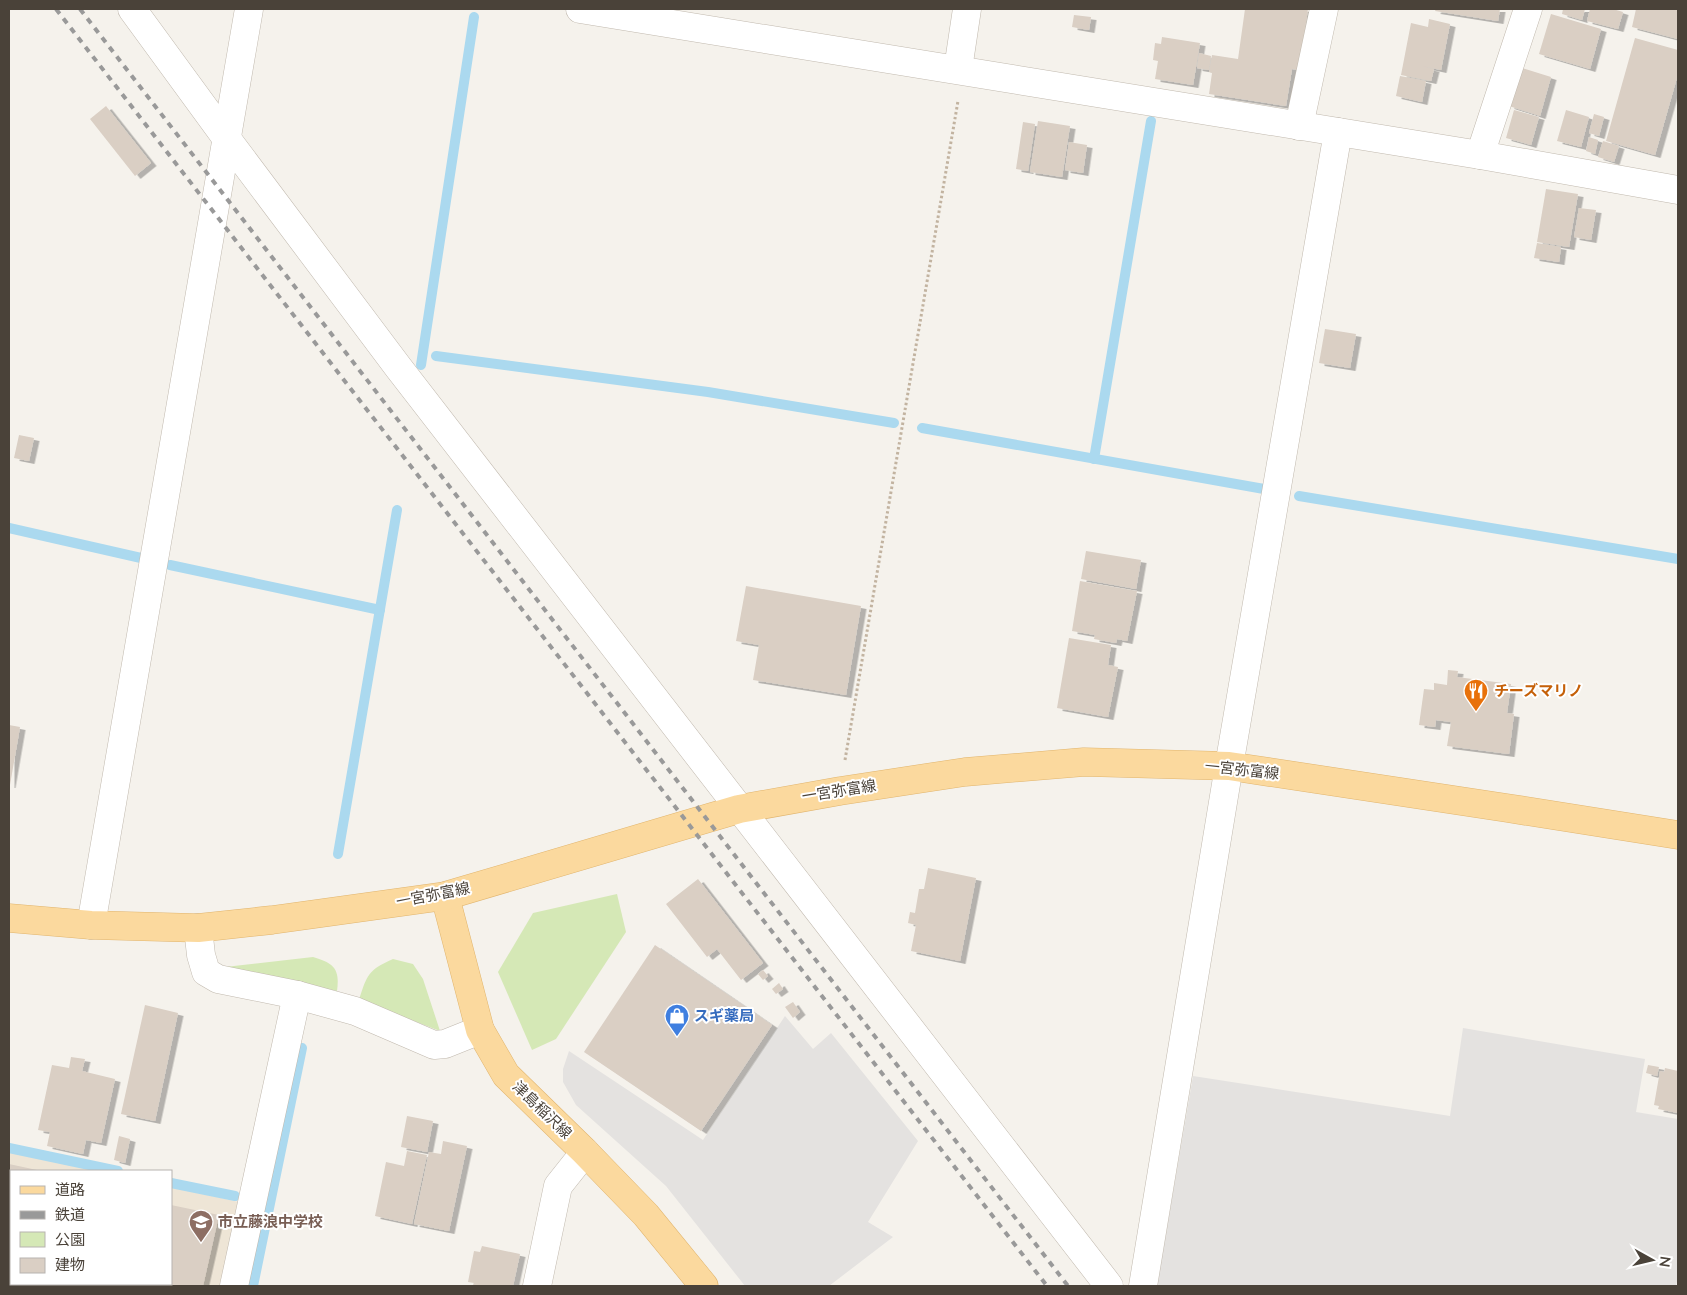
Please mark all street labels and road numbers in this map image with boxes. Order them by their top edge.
street label: 一宮弥富線 [1204,756,1280,782]
street label: 一宮弥富線 [800,775,877,805]
street label: 一宮弥富線 [394,878,471,910]
street label: 津島稲沢線 [509,1077,576,1142]

